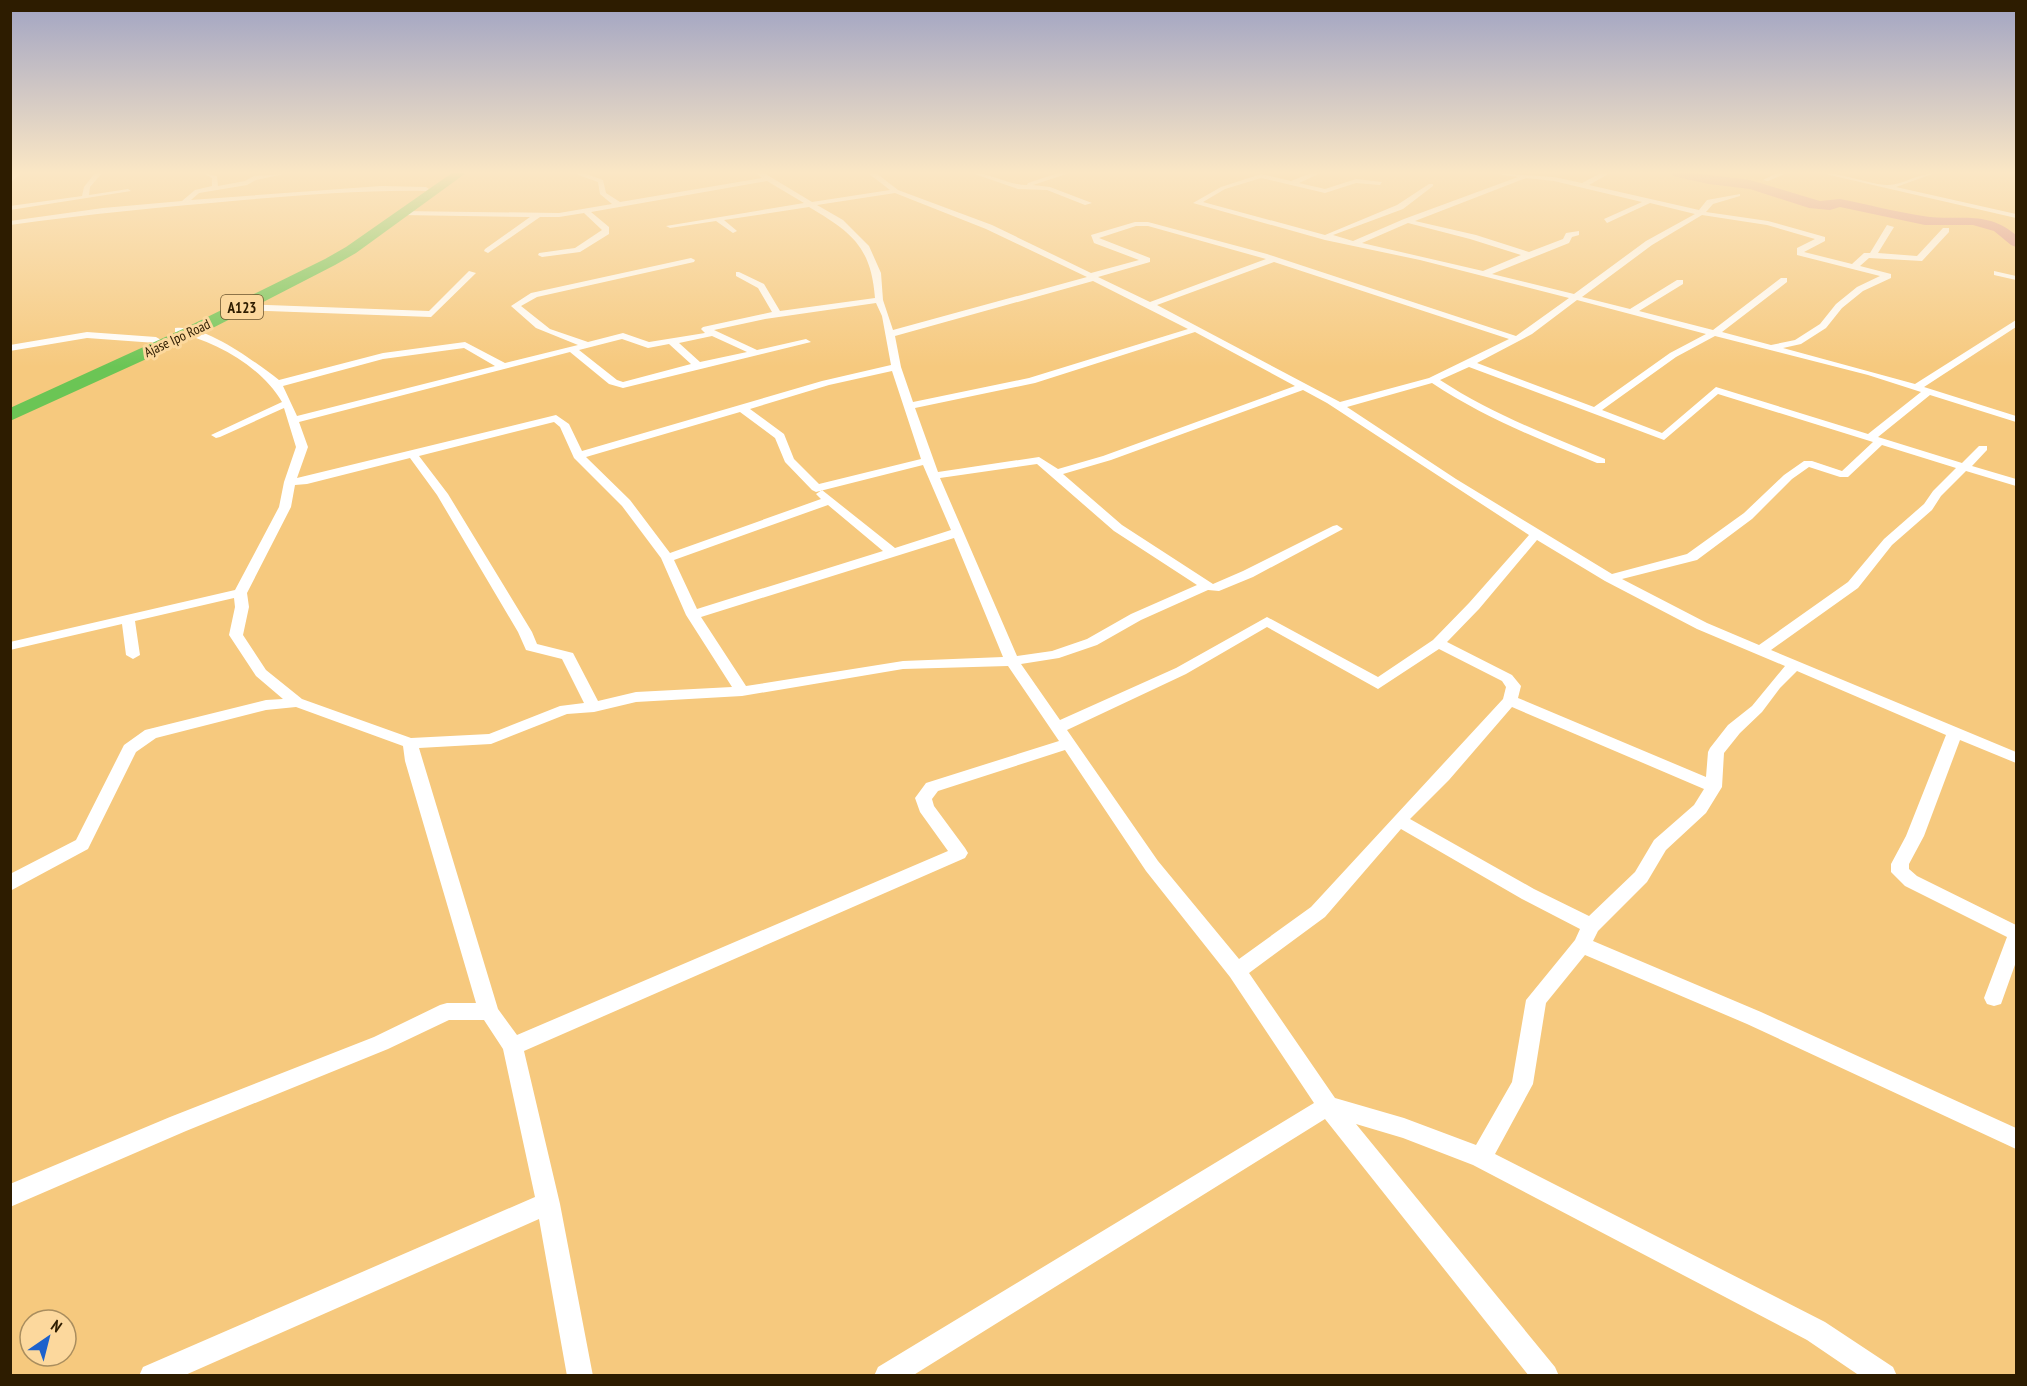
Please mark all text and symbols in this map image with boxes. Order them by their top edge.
road number: A123 [221,295,263,319]
street label: Ajase Ipo Road [141,315,213,361]
north arrow [18,1308,78,1368]
text: N [47,1315,66,1336]

